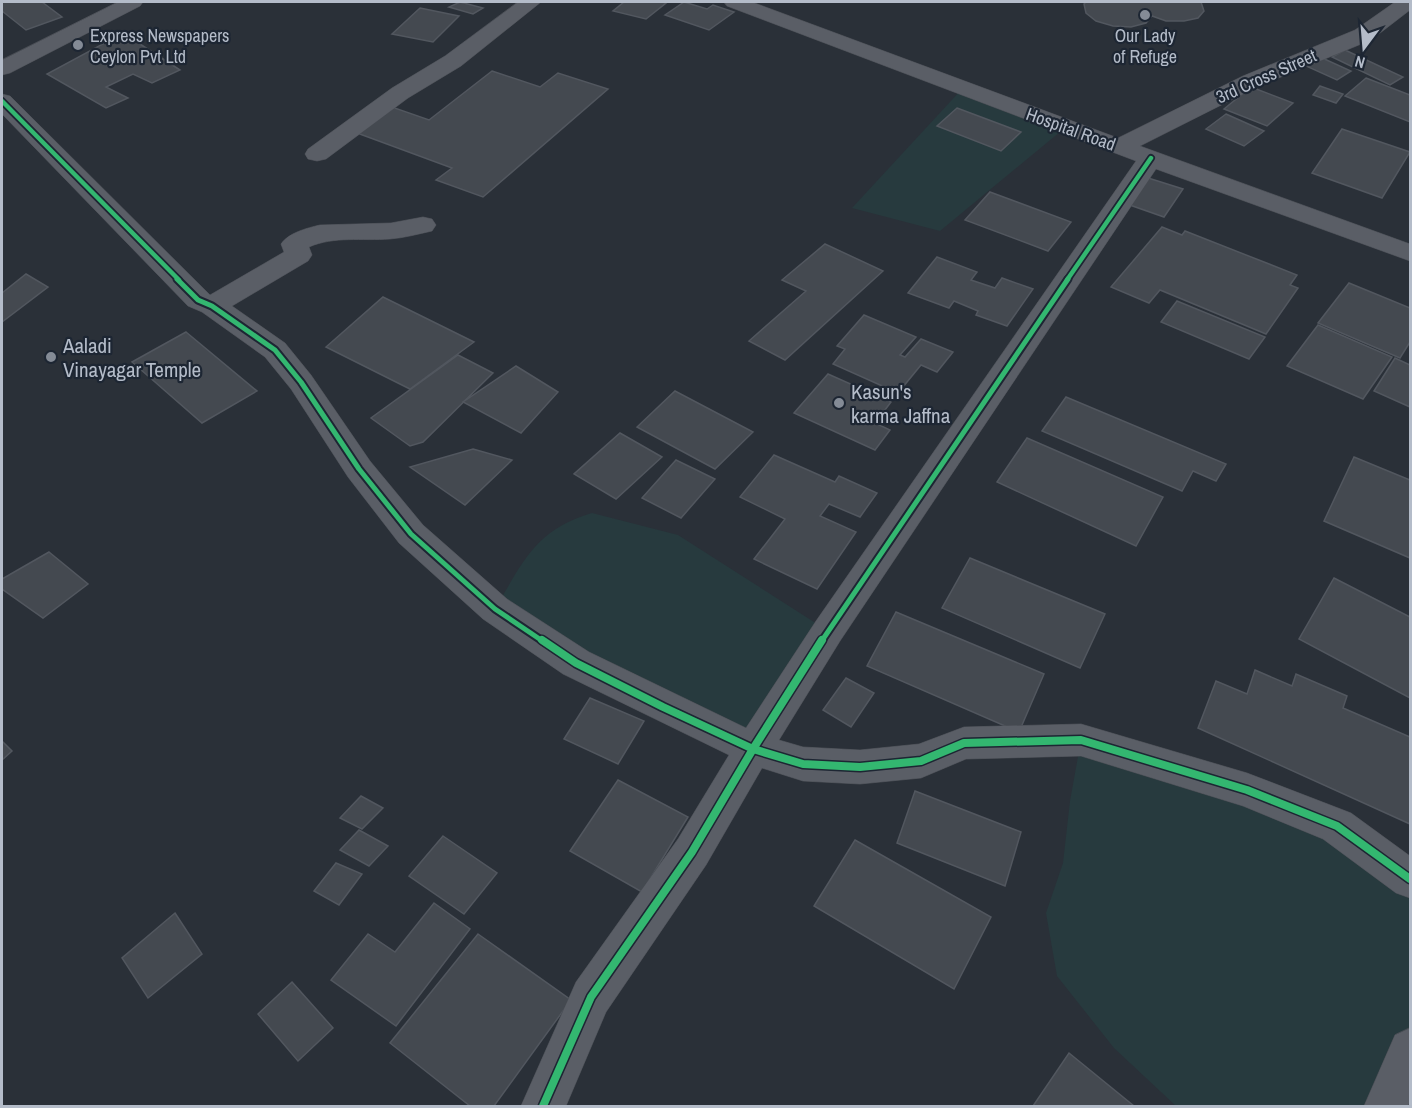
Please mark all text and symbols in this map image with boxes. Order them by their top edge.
marker: Our Lady of Refuge [1138,8,1152,22]
north arrow [1334,18,1394,78]
place label: Express Newspapers Ceylon Pvt Ltd [90,23,229,69]
place label: Our Lady of Refuge [1113,23,1177,69]
marker: Express Newspapers Ceylon Pvt Ltd [71,38,85,52]
street label: 3rd Cross Street [1212,43,1320,109]
text: N [1352,51,1367,74]
street label: Hospital Road [1023,101,1119,157]
place label: Aaladi Vinayagar Temple [62,331,201,384]
marker: Aaladi Vinayagar Temple [44,350,58,364]
place label: Kasun's karma Jaffna [851,377,951,430]
marker: Kasun's karma Jaffna [832,396,846,410]

